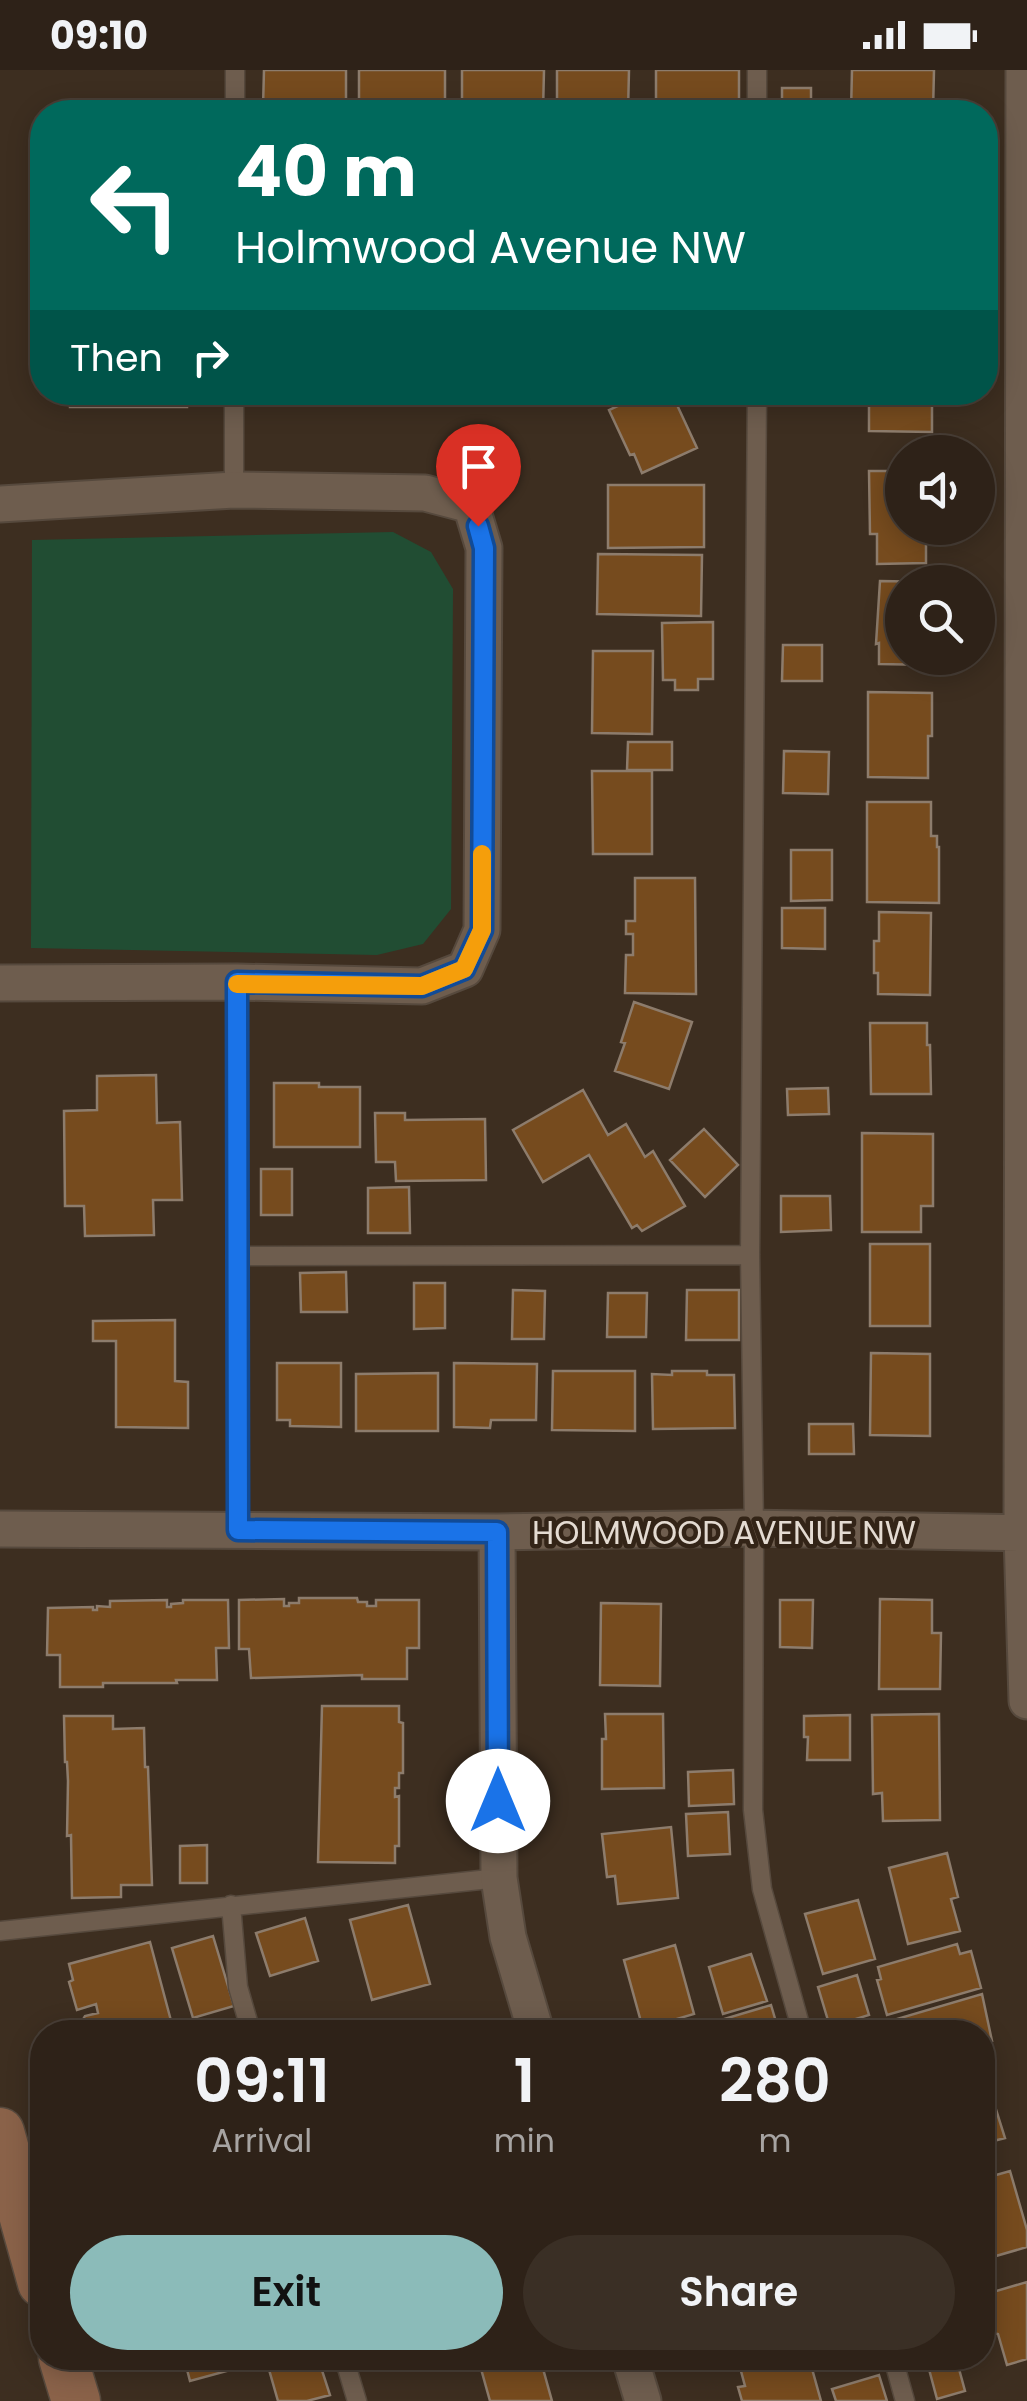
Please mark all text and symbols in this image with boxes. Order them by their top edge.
text: 09:10 [50,9,148,62]
text: 40 m [235,122,417,221]
icon: left [70,140,200,270]
text: Holmwood Avenue NW [235,216,746,279]
icon: right [183,330,238,385]
text: Then [70,331,163,384]
pin [436,424,521,527]
map controls [885,435,995,675]
button: sound [885,435,995,545]
icon: arrive [451,439,506,494]
button: search [885,565,995,675]
street label: HOLMWOOD AVENUE NW [532,1510,916,1555]
position arrow [446,1749,550,1853]
text: 09:11 [194,2039,330,2123]
text: 1 [513,2039,535,2123]
text: 280 [719,2039,831,2123]
text: Arrival [211,2118,312,2163]
text: min [494,2118,555,2163]
text: m [759,2118,791,2163]
button: Exit [70,2235,503,2350]
button: Share [523,2235,955,2350]

